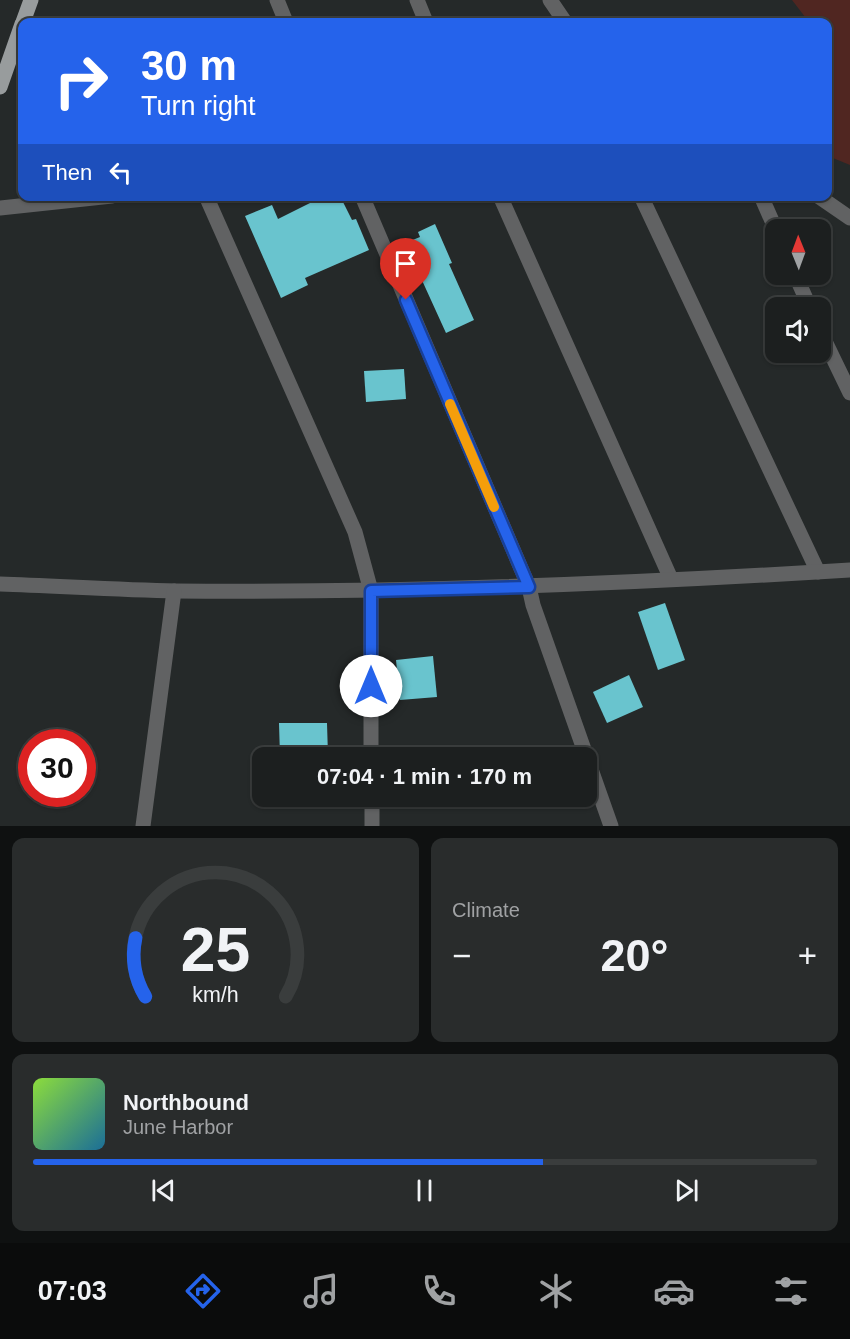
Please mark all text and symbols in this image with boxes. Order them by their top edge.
icon: right [42,42,120,120]
text: 30 m [141,42,237,89]
text: Turn right [141,91,256,121]
icon: left [104,156,137,189]
text: Then [42,160,92,185]
north arrow [765,219,831,285]
map controls [765,219,831,363]
pin [380,238,431,300]
icon: arrive [389,247,422,280]
button: sound [765,297,831,363]
position arrow [339,654,403,718]
speed limit sign: 30 [18,729,96,807]
text: 07:04 · 1 min · 170 m [317,764,532,789]
text: Climate [452,899,520,921]
text: 25 [181,915,250,984]
text: 20° [600,930,669,981]
text: − [452,937,471,974]
text: + [798,937,817,974]
text: km/h [192,983,239,1007]
text: Northbound [123,1090,249,1115]
text: June Harbor [123,1116,233,1138]
icon: previous [147,1174,180,1207]
icon: pause [408,1174,441,1207]
icon: next [670,1174,703,1207]
icon: directions [182,1270,224,1312]
icon: music [300,1270,342,1312]
icon: phone [418,1270,460,1312]
icon: climate [535,1270,577,1312]
icon: car [653,1270,695,1312]
icon: filters [770,1270,812,1312]
text: 07:03 [38,1276,107,1306]

